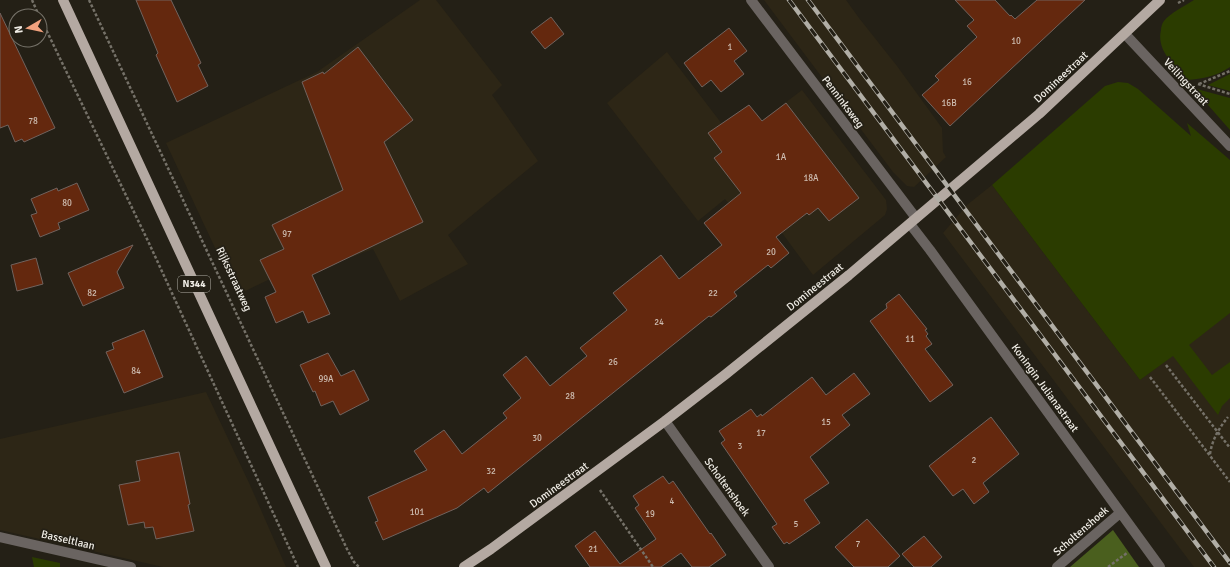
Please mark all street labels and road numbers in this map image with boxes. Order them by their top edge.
street label: Domineestraat [1031,49,1091,105]
street label: Veilingstraat [1161,56,1211,108]
street label: Penninksweg [819,73,867,131]
street label: Rijksstraatweg [213,245,255,313]
street label: Domineestraat [784,260,846,314]
road number: N344 [178,276,210,292]
street label: Koningin Julianastraat [1009,341,1082,435]
street label: Scholtenshoek [702,455,753,519]
street label: Domineestraat [527,459,591,511]
street label: Scholtenshoek [1051,503,1112,558]
street label: Basseltlaan [40,528,96,552]

